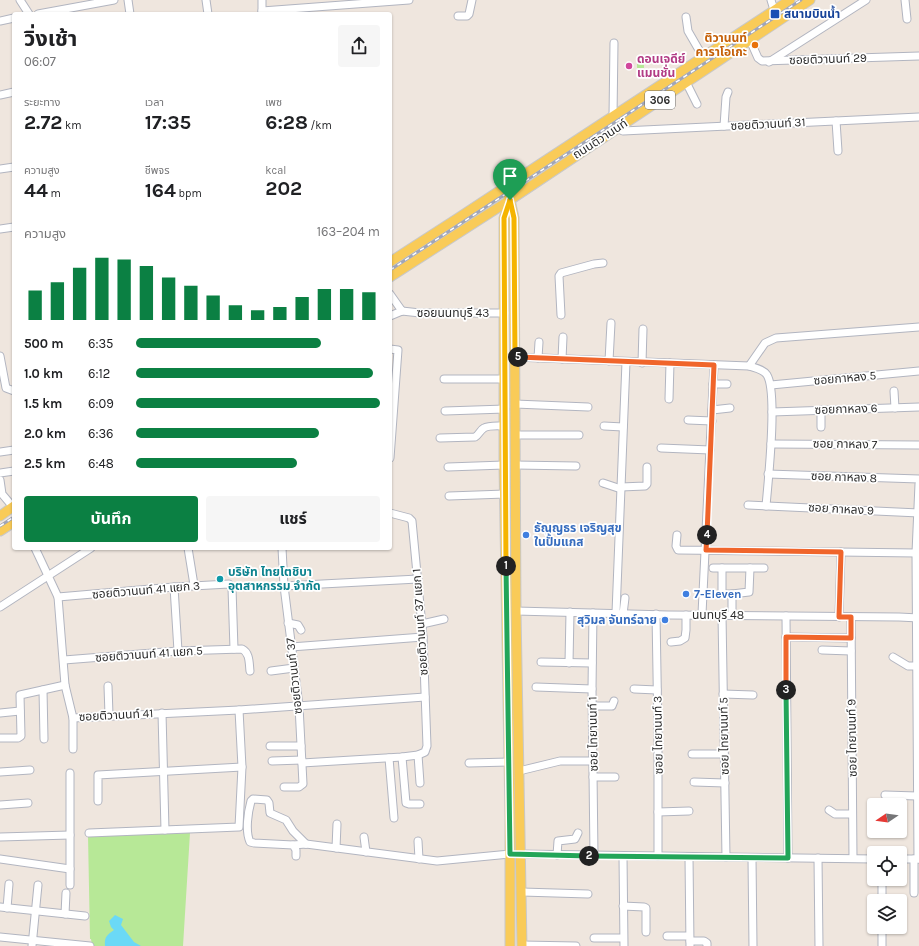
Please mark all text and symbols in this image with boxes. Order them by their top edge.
place label: สนามบินน้ำ [784,5,840,21]
marker: สนามบินน้ำ [769,8,781,20]
button: share [338,25,380,67]
text: วิ่งเช้า [24,26,77,52]
place label: ติวานนท์ คาราโอเกะ [695,31,747,59]
marker: ติวานนท์ คาราโอเกะ [750,40,760,50]
street label: ซอยติวานนท์ 29 [789,51,867,67]
place label: ดอนเจดีย์ แมนชั่น [637,52,685,80]
text: 06:07 [24,54,56,69]
marker: ดอนเจดีย์ แมนชั่น [624,61,634,71]
road number: 306 [645,91,675,109]
text: ระยะทาง [24,96,60,109]
text: เวลา [145,96,164,109]
text: เพซ [265,96,282,109]
text: 2.72 [24,111,62,134]
text: 17:35 [145,111,191,134]
text: 6:28 [265,111,308,134]
street label: ซอยติวานนท์ 31 [730,115,806,133]
street label: ถนนติวานนท์ [570,116,630,162]
text: km [62,119,82,132]
text: /km [308,119,332,132]
pin [493,159,527,200]
text: ความสูง [24,164,60,177]
text: ชีพจร [145,164,170,177]
text: kcal [265,164,286,177]
icon: arrive [499,165,521,187]
text: 202 [265,177,302,200]
text: 44 [24,179,48,202]
text: 164 [145,179,176,202]
text: m [48,187,61,200]
text: bpm [176,187,202,200]
text: 163–204 m [317,224,380,239]
text: ความสูง [24,226,66,241]
street label: ซอยนนทบุรี 43 [417,306,489,320]
text: 500 m [24,336,64,351]
text: 6:35 [88,336,113,351]
pin: 5 [508,347,528,367]
text: 5 [515,350,521,363]
text: 1.0 km [24,366,63,381]
text: 6:12 [88,366,110,381]
street label: ซอยกาหลง 5 [813,368,877,388]
text: 1.5 km [24,396,62,411]
text: 6:09 [88,396,114,411]
street label: ซอยกาหลง 6 [814,401,878,417]
text: 2.0 km [24,426,66,441]
text: 6:36 [88,426,114,441]
street label: ซอย กาหลง 7 [813,436,878,452]
text: 2.5 km [24,456,66,471]
text: 6:48 [88,456,114,471]
street label: ซอย กาหลง 8 [811,469,877,485]
button: บันทึก [24,496,198,542]
button: แชร์ [206,496,380,542]
street label: ซอย กาหลง 9 [808,500,874,518]
place label: ธัญญธร เจริญสุข ในปั้มแกส [534,521,622,549]
pin: 4 [697,525,717,545]
text: 4 [704,528,710,541]
marker: ธัญญธร เจริญสุข ในปั้มแกส [521,530,531,540]
pin: 1 [496,556,516,576]
text: 1 [504,559,508,572]
place label: บริษัท ไทยโตชิบา อุตสาหกรรม จำกัด [228,565,321,593]
street label: ซอยติวานนท์ 37 แยก 1 [409,568,431,676]
marker: บริษัท ไทยโตชิบา อุตสาหกรรม จำกัด [215,574,225,584]
street label: ซอยติวานนท์ 41 แยก 3 [91,578,201,602]
place label: 7-Eleven [694,587,742,601]
marker: 7-Eleven [681,589,691,599]
street label: นนทบุรี 48 [692,608,744,622]
place label: สุวิมล จันทร์ฉาย [577,613,657,627]
marker: สุวิมล จันทร์ฉาย [660,615,670,625]
street label: ซอยติวานนท์ 37 [283,637,305,715]
street label: ซอยติวานนท์ 41 แยก 5 [95,643,204,665]
pin: 3 [776,680,796,700]
text: 3 [783,683,789,696]
street label: ซอย ไทยานนท์ 1 [585,696,601,772]
street label: ซอย ไทยานนท์ 3 [650,696,666,774]
street label: ซอย ไทยานนท์ 5 [716,697,732,775]
street label: ซอย ไทยานนท์ 9 [844,699,860,777]
street label: ซอยติวานนท์ 41 [78,706,154,724]
north arrow [867,798,907,838]
map controls [867,798,907,934]
pin: 2 [579,846,599,866]
button: locate [867,846,907,886]
text: 2 [586,849,592,862]
button: layers [867,894,907,934]

